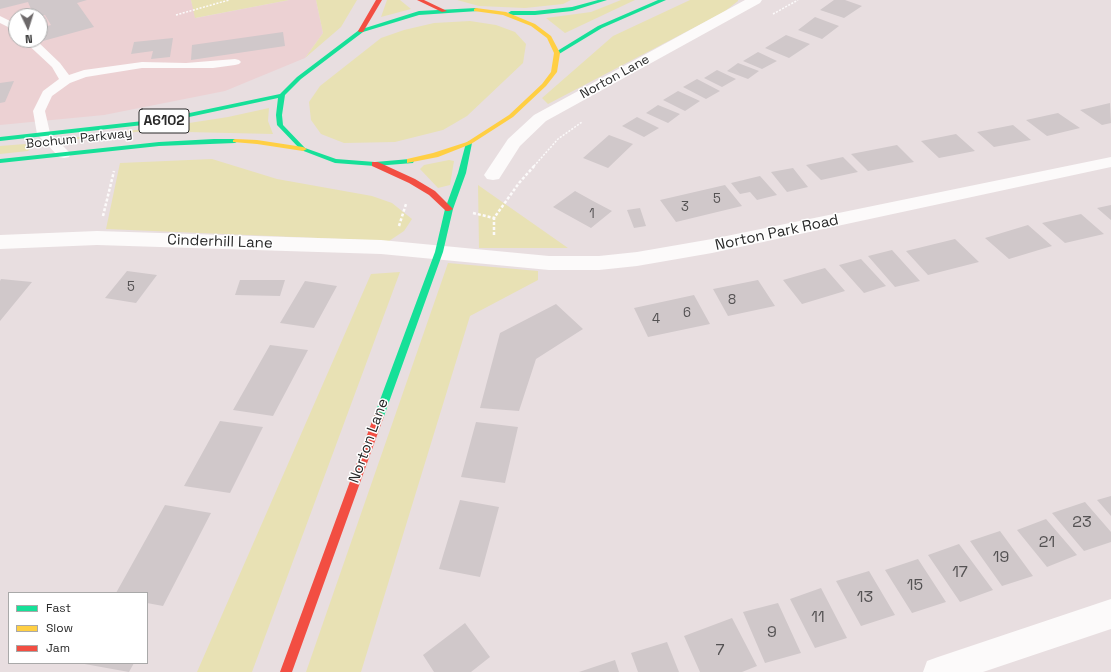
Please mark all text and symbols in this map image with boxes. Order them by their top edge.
north arrow [8,8,48,48]
text: N [25,32,33,46]
street label: Norton Lane [578,52,652,102]
road number: A6102 [139,109,189,133]
street label: Bochum Parkway [25,126,133,152]
house number: 5 [713,191,721,207]
house number: 3 [681,199,689,215]
house number: 1 [589,206,595,222]
street label: Norton Park Road [714,211,840,255]
street label: Cinderhill Lane [167,231,273,253]
house number: 5 [127,279,135,295]
house number: 8 [728,292,736,308]
house number: 6 [683,305,691,321]
house number: 4 [652,311,660,327]
street label: Norton Lane [345,396,393,486]
house number: 23 [1072,513,1092,533]
house number: 21 [1039,533,1055,553]
house number: 19 [993,548,1009,568]
house number: 17 [952,563,968,583]
house number: 15 [907,576,923,596]
house number: 13 [857,588,873,608]
legend [8,592,148,664]
text: Fast [46,600,71,616]
house number: 11 [811,608,825,628]
text: Slow [46,620,73,636]
house number: 9 [767,623,777,643]
text: Jam [46,640,70,656]
house number: 7 [715,641,725,661]

